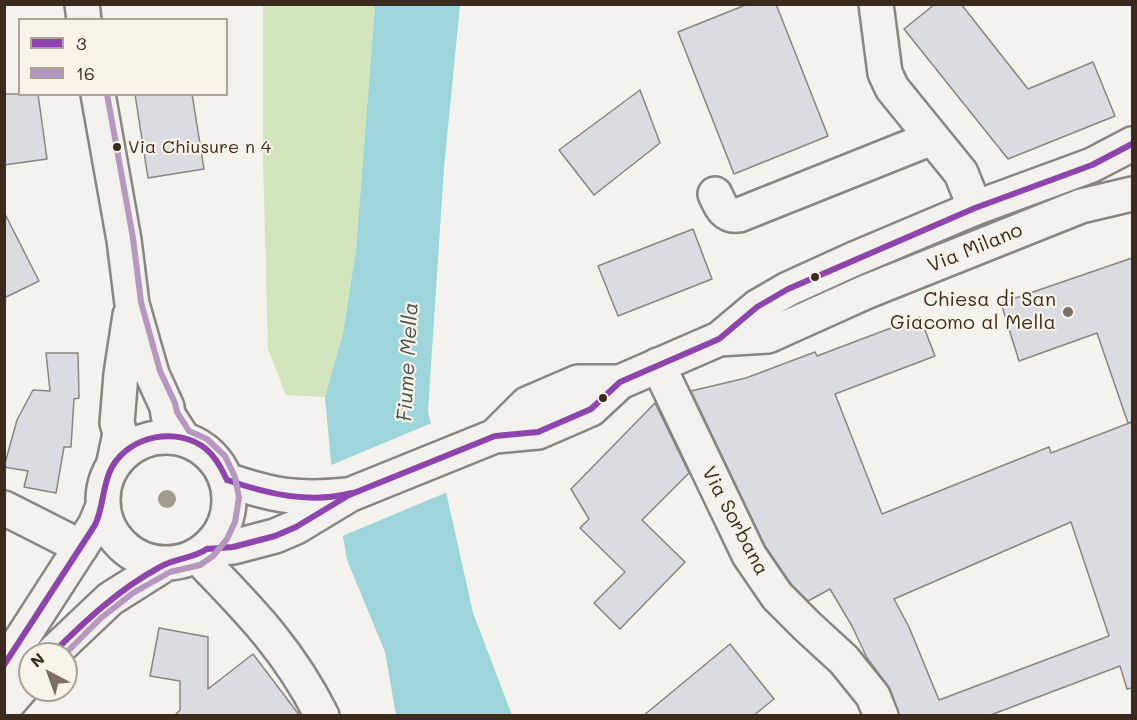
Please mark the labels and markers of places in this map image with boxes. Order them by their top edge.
place label: Via Chiusure n 4 [128,136,271,158]
marker: Via Chiusure n 4 [111,141,123,153]
unlabelled marker [809,271,821,283]
place label: Chiesa di San Giacomo al Mella [890,288,1056,335]
marker: Chiesa di San Giacomo al Mella [1061,305,1075,319]
unlabelled marker [597,392,609,404]

